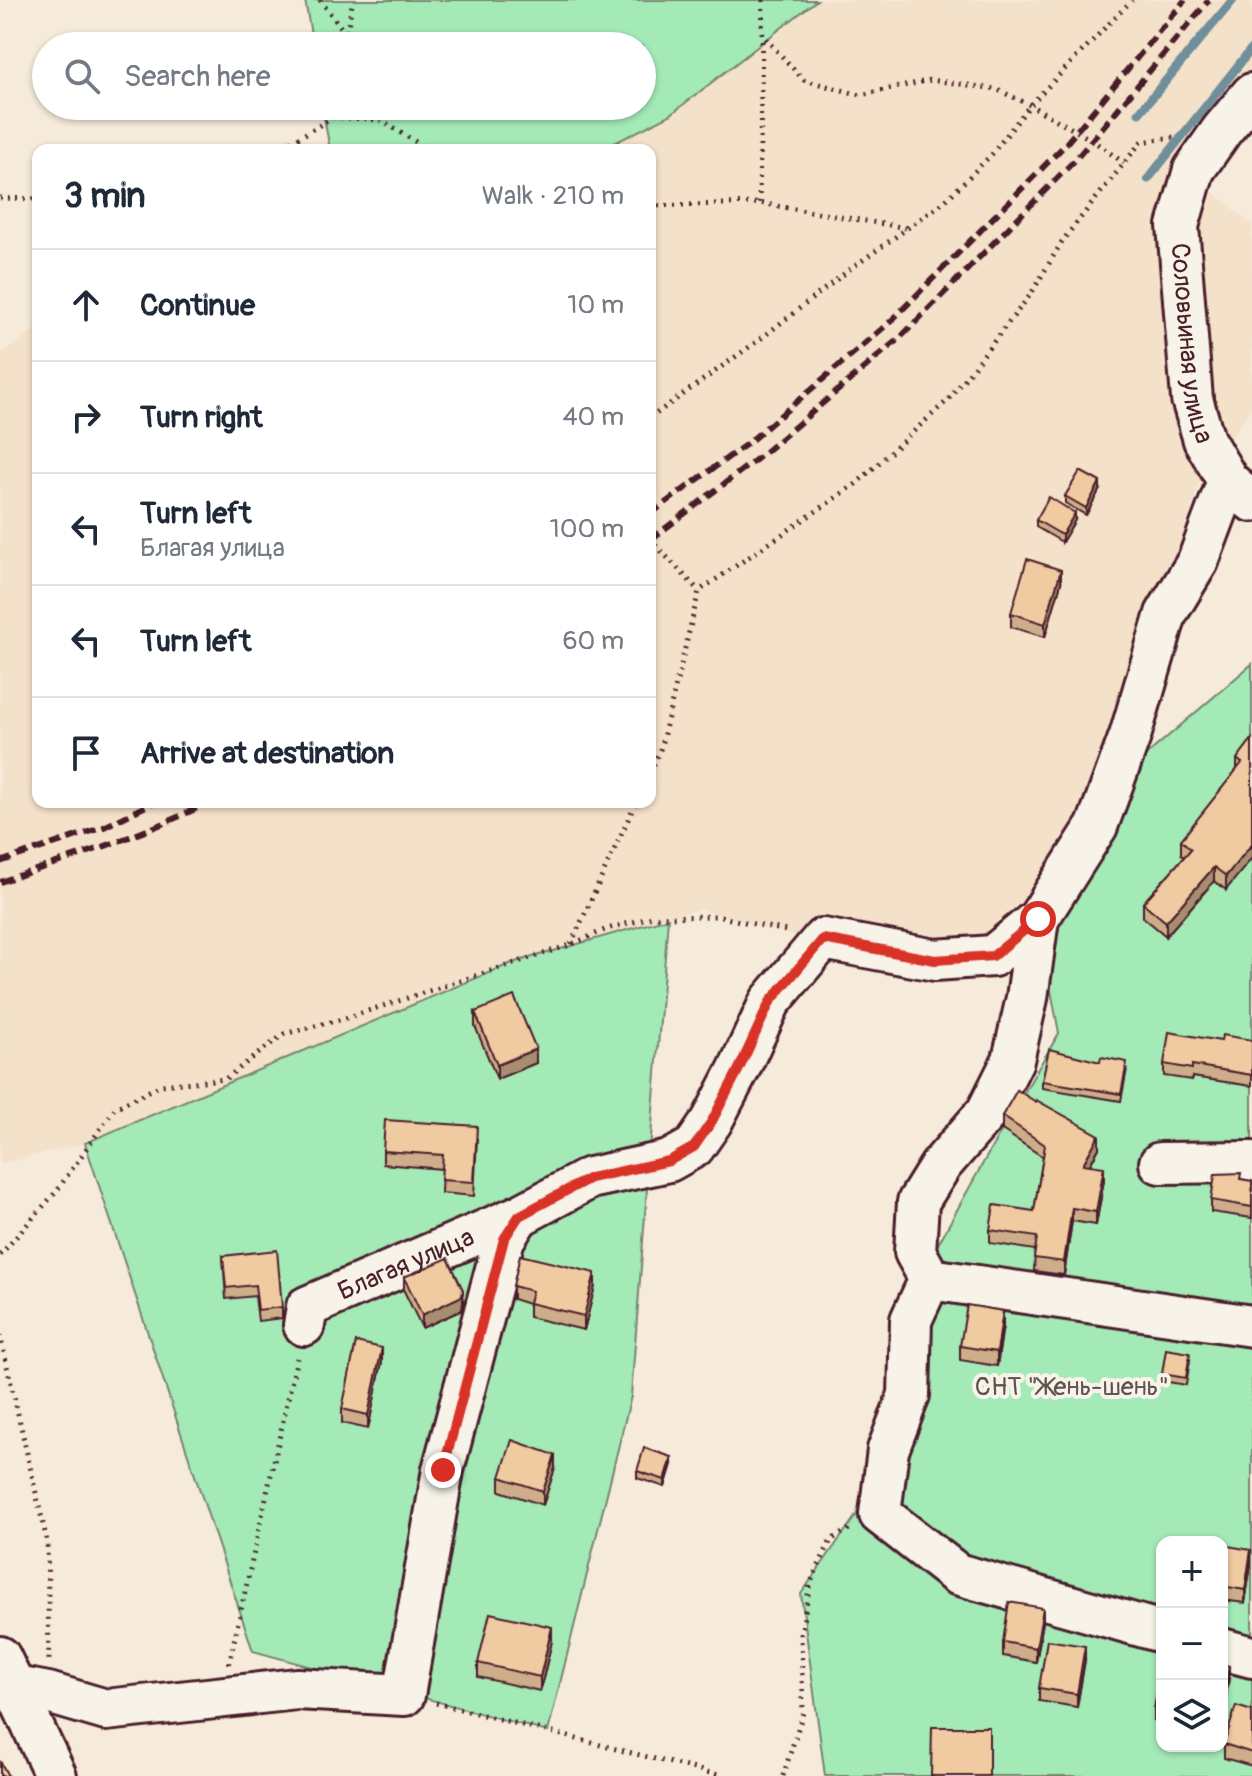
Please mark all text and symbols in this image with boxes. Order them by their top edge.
search box [32,32,656,120]
icon: search [60,54,104,98]
text: Search here [124,58,271,95]
text: 3 min [64,175,146,218]
text: Walk · 210 m [482,180,624,212]
street label: Соловьиная улица [1163,242,1220,447]
icon: ahead [64,283,108,327]
text: Continue [140,287,255,324]
text: 10 m [567,289,624,321]
icon: right [64,395,108,439]
text: Turn right [140,399,263,436]
text: 40 m [562,401,624,433]
text: Turn left [140,495,251,532]
icon: left [64,507,108,551]
text: 100 m [550,513,624,545]
text: Благая улица [140,532,285,564]
icon: left [64,619,108,663]
text: Turn left [140,623,251,660]
text: 60 m [562,625,624,657]
icon: arrive [64,731,108,775]
text: Arrive at destination [140,735,394,772]
route start [1020,901,1056,937]
street label: Благая улица [333,1221,479,1308]
park label: СНТ "Жень-шень" [975,1371,1169,1403]
route end [425,1452,461,1488]
map controls [1156,1536,1228,1752]
button: + [1156,1536,1228,1608]
button: − [1156,1608,1228,1680]
button: layers [1156,1680,1228,1752]

